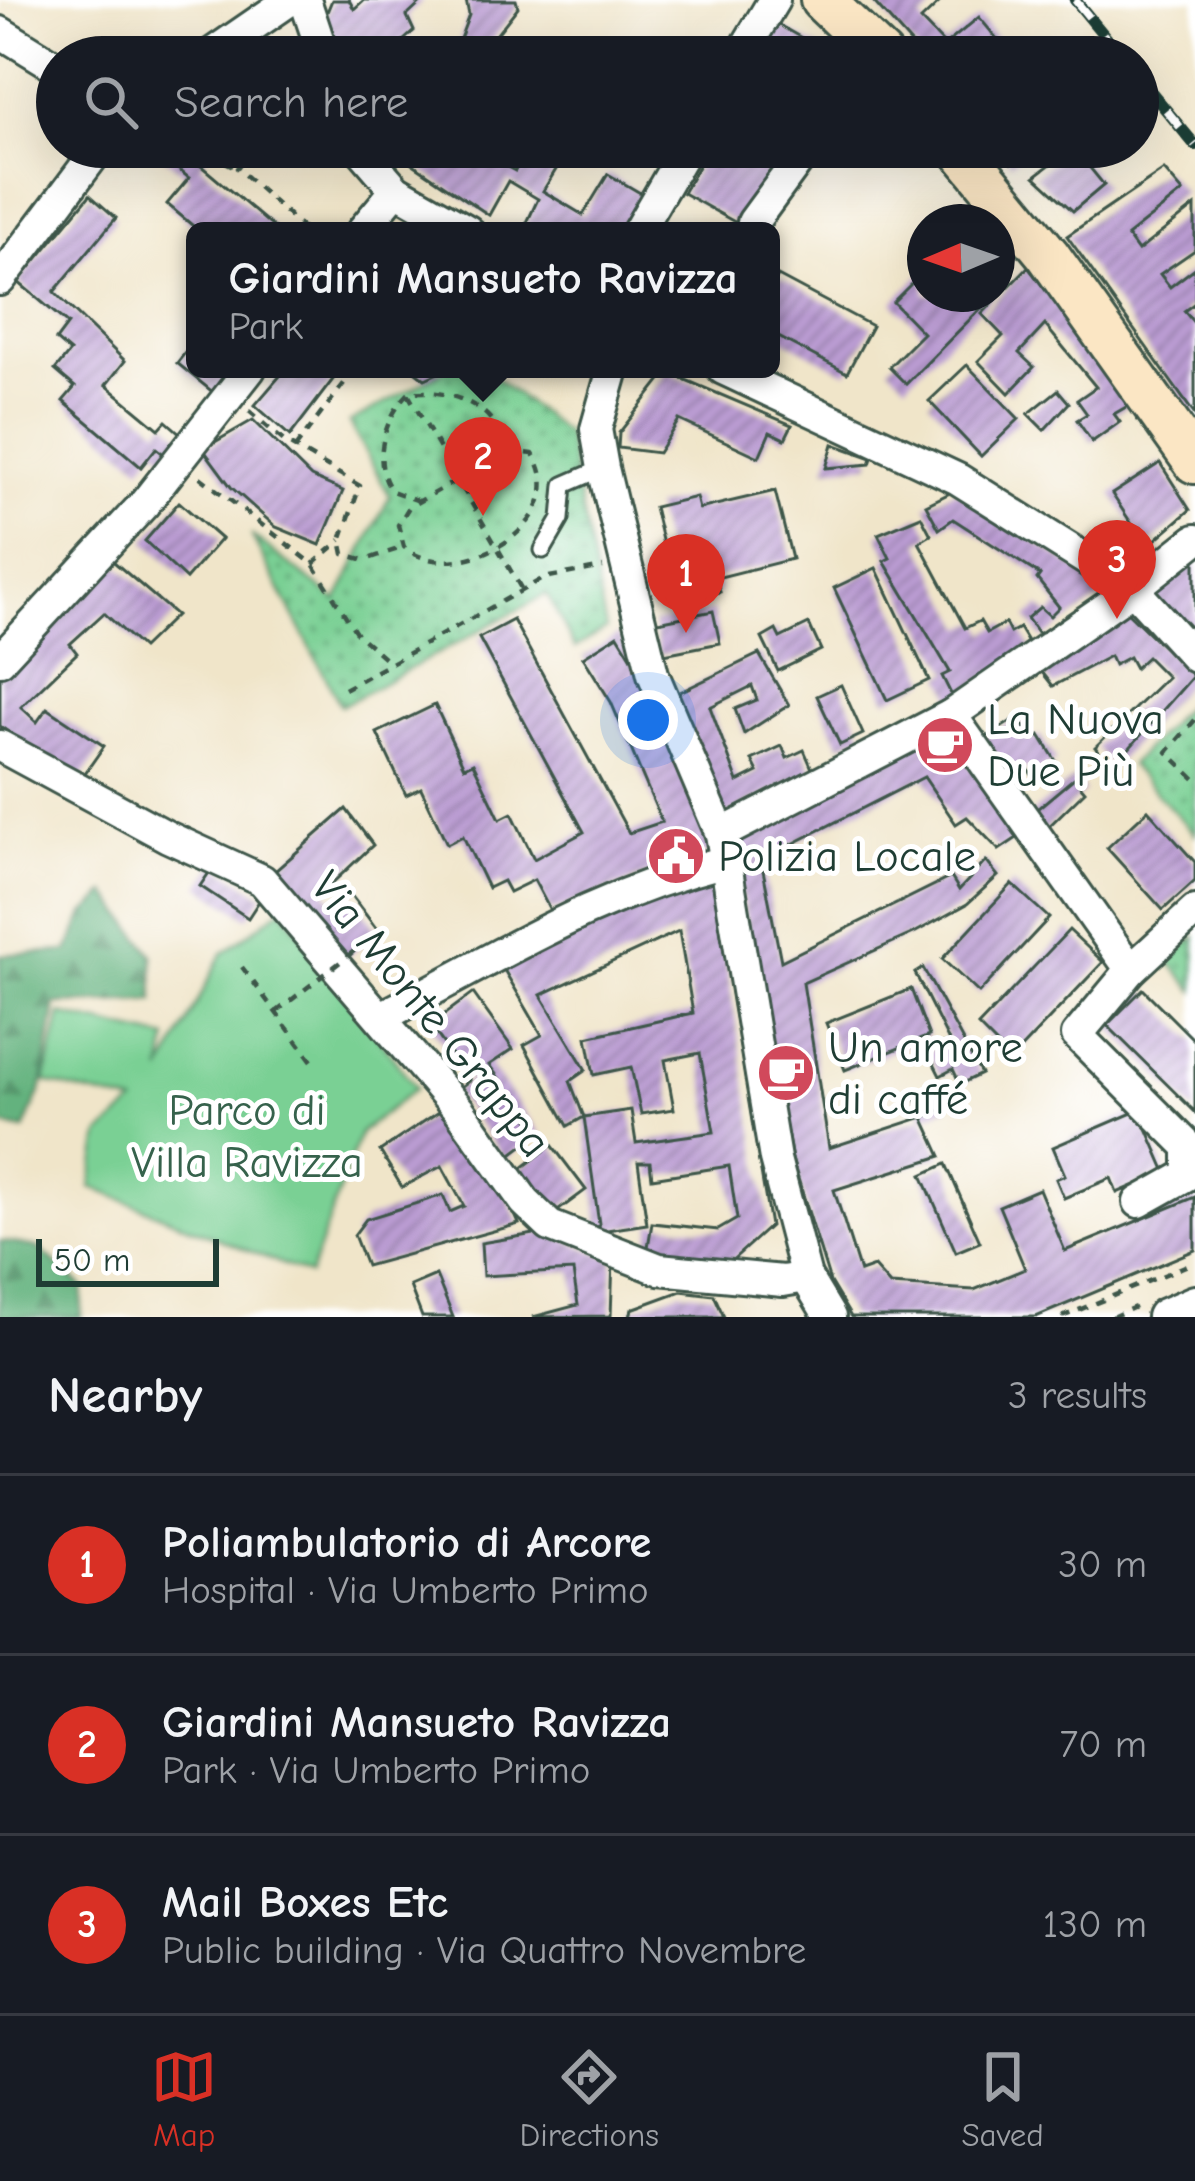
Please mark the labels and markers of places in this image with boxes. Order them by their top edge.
pin: 2 [444,417,522,516]
pin: 3 [1078,520,1156,619]
pin: 1 [647,534,725,633]
place label: La Nuova Due Più [987,693,1164,797]
cafe icon: La Nuova Due Più [914,714,976,776]
public building icon: Polizia Locale [645,825,707,887]
place label: Polizia Locale [718,830,976,882]
place label: Un amore di caffé [828,1021,1023,1125]
cafe icon: Un amore di caffé [755,1042,817,1104]

